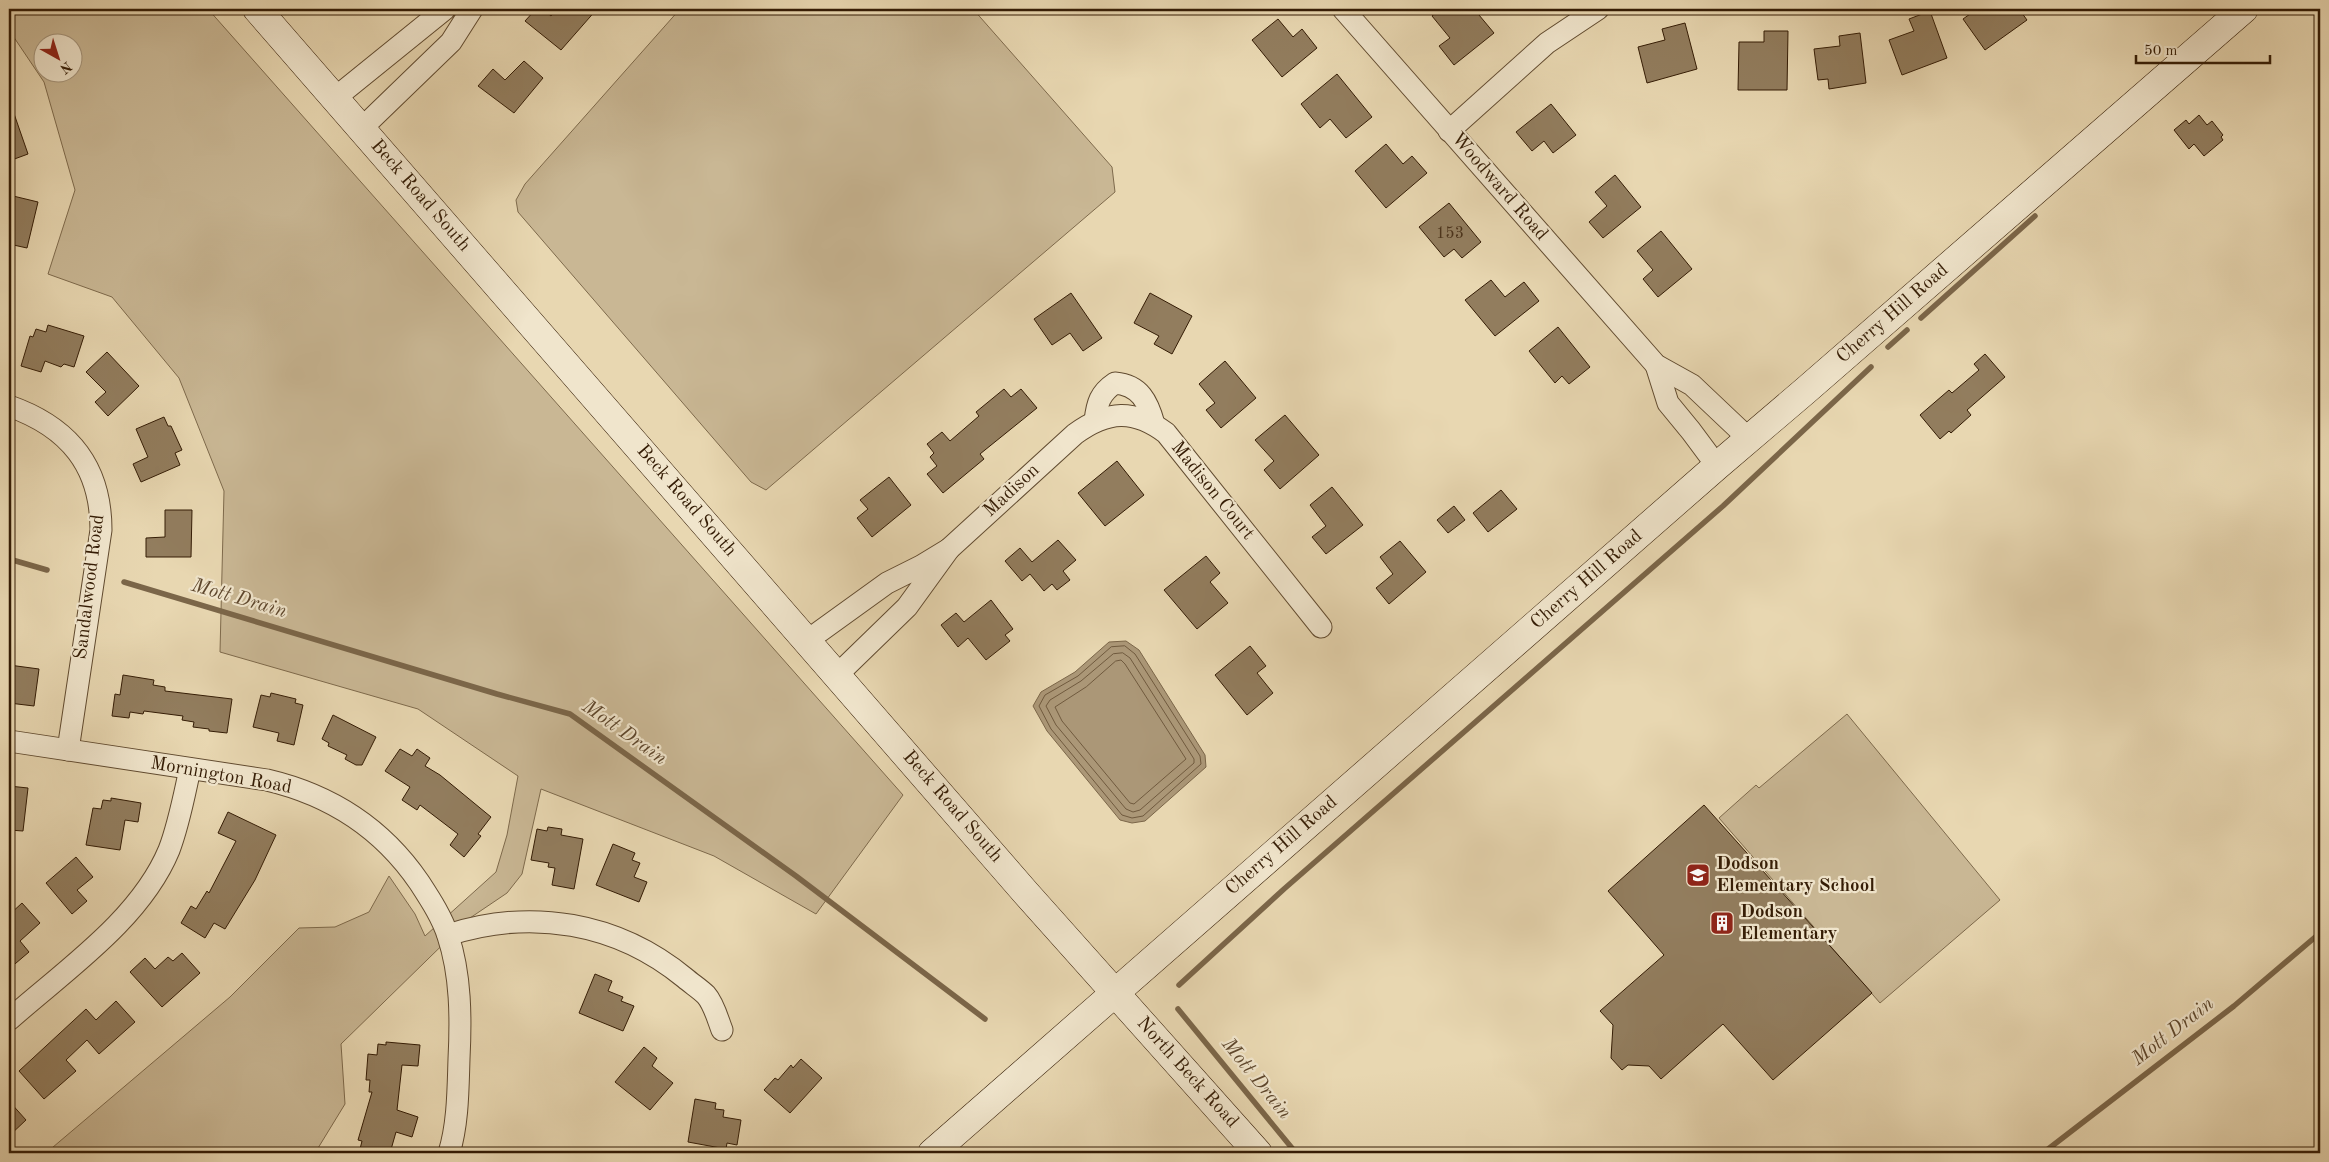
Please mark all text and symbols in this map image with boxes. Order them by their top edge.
north arrow [32,32,82,82]
scale bar [2136,32,2270,64]
text: 50 m [2144,44,2178,59]
text: N [57,59,74,76]
street label: Woodward Road [1447,129,1551,245]
street label: Beck Road South [366,136,474,256]
house number: 153 [1436,226,1464,242]
street label: Cherry Hill Road [1834,261,1952,367]
street label: Madison Court [1167,438,1257,544]
street label: Beck Road South [632,441,740,561]
street label: Madison [981,461,1043,521]
street label: Sandalwood Road [72,513,108,661]
street label: Cherry Hill Road [1528,527,1646,633]
water label: Mott Drain [188,576,289,622]
water label: Mott Drain [577,696,670,769]
street label: Beck Road South [898,747,1006,867]
street label: Mornington Road [149,754,293,798]
street label: Cherry Hill Road [1223,793,1341,899]
place label: Dodson Elementary School [1716,855,1875,896]
school or university icon: Dodson Elementary School [1685,862,1711,888]
place label: Dodson Elementary [1740,903,1837,944]
building icon: Dodson Elementary [1709,910,1735,936]
water label: Mott Drain [2127,994,2218,1071]
street label: North Beck Road [1132,1014,1242,1132]
water label: Mott Drain [1217,1034,1295,1123]

